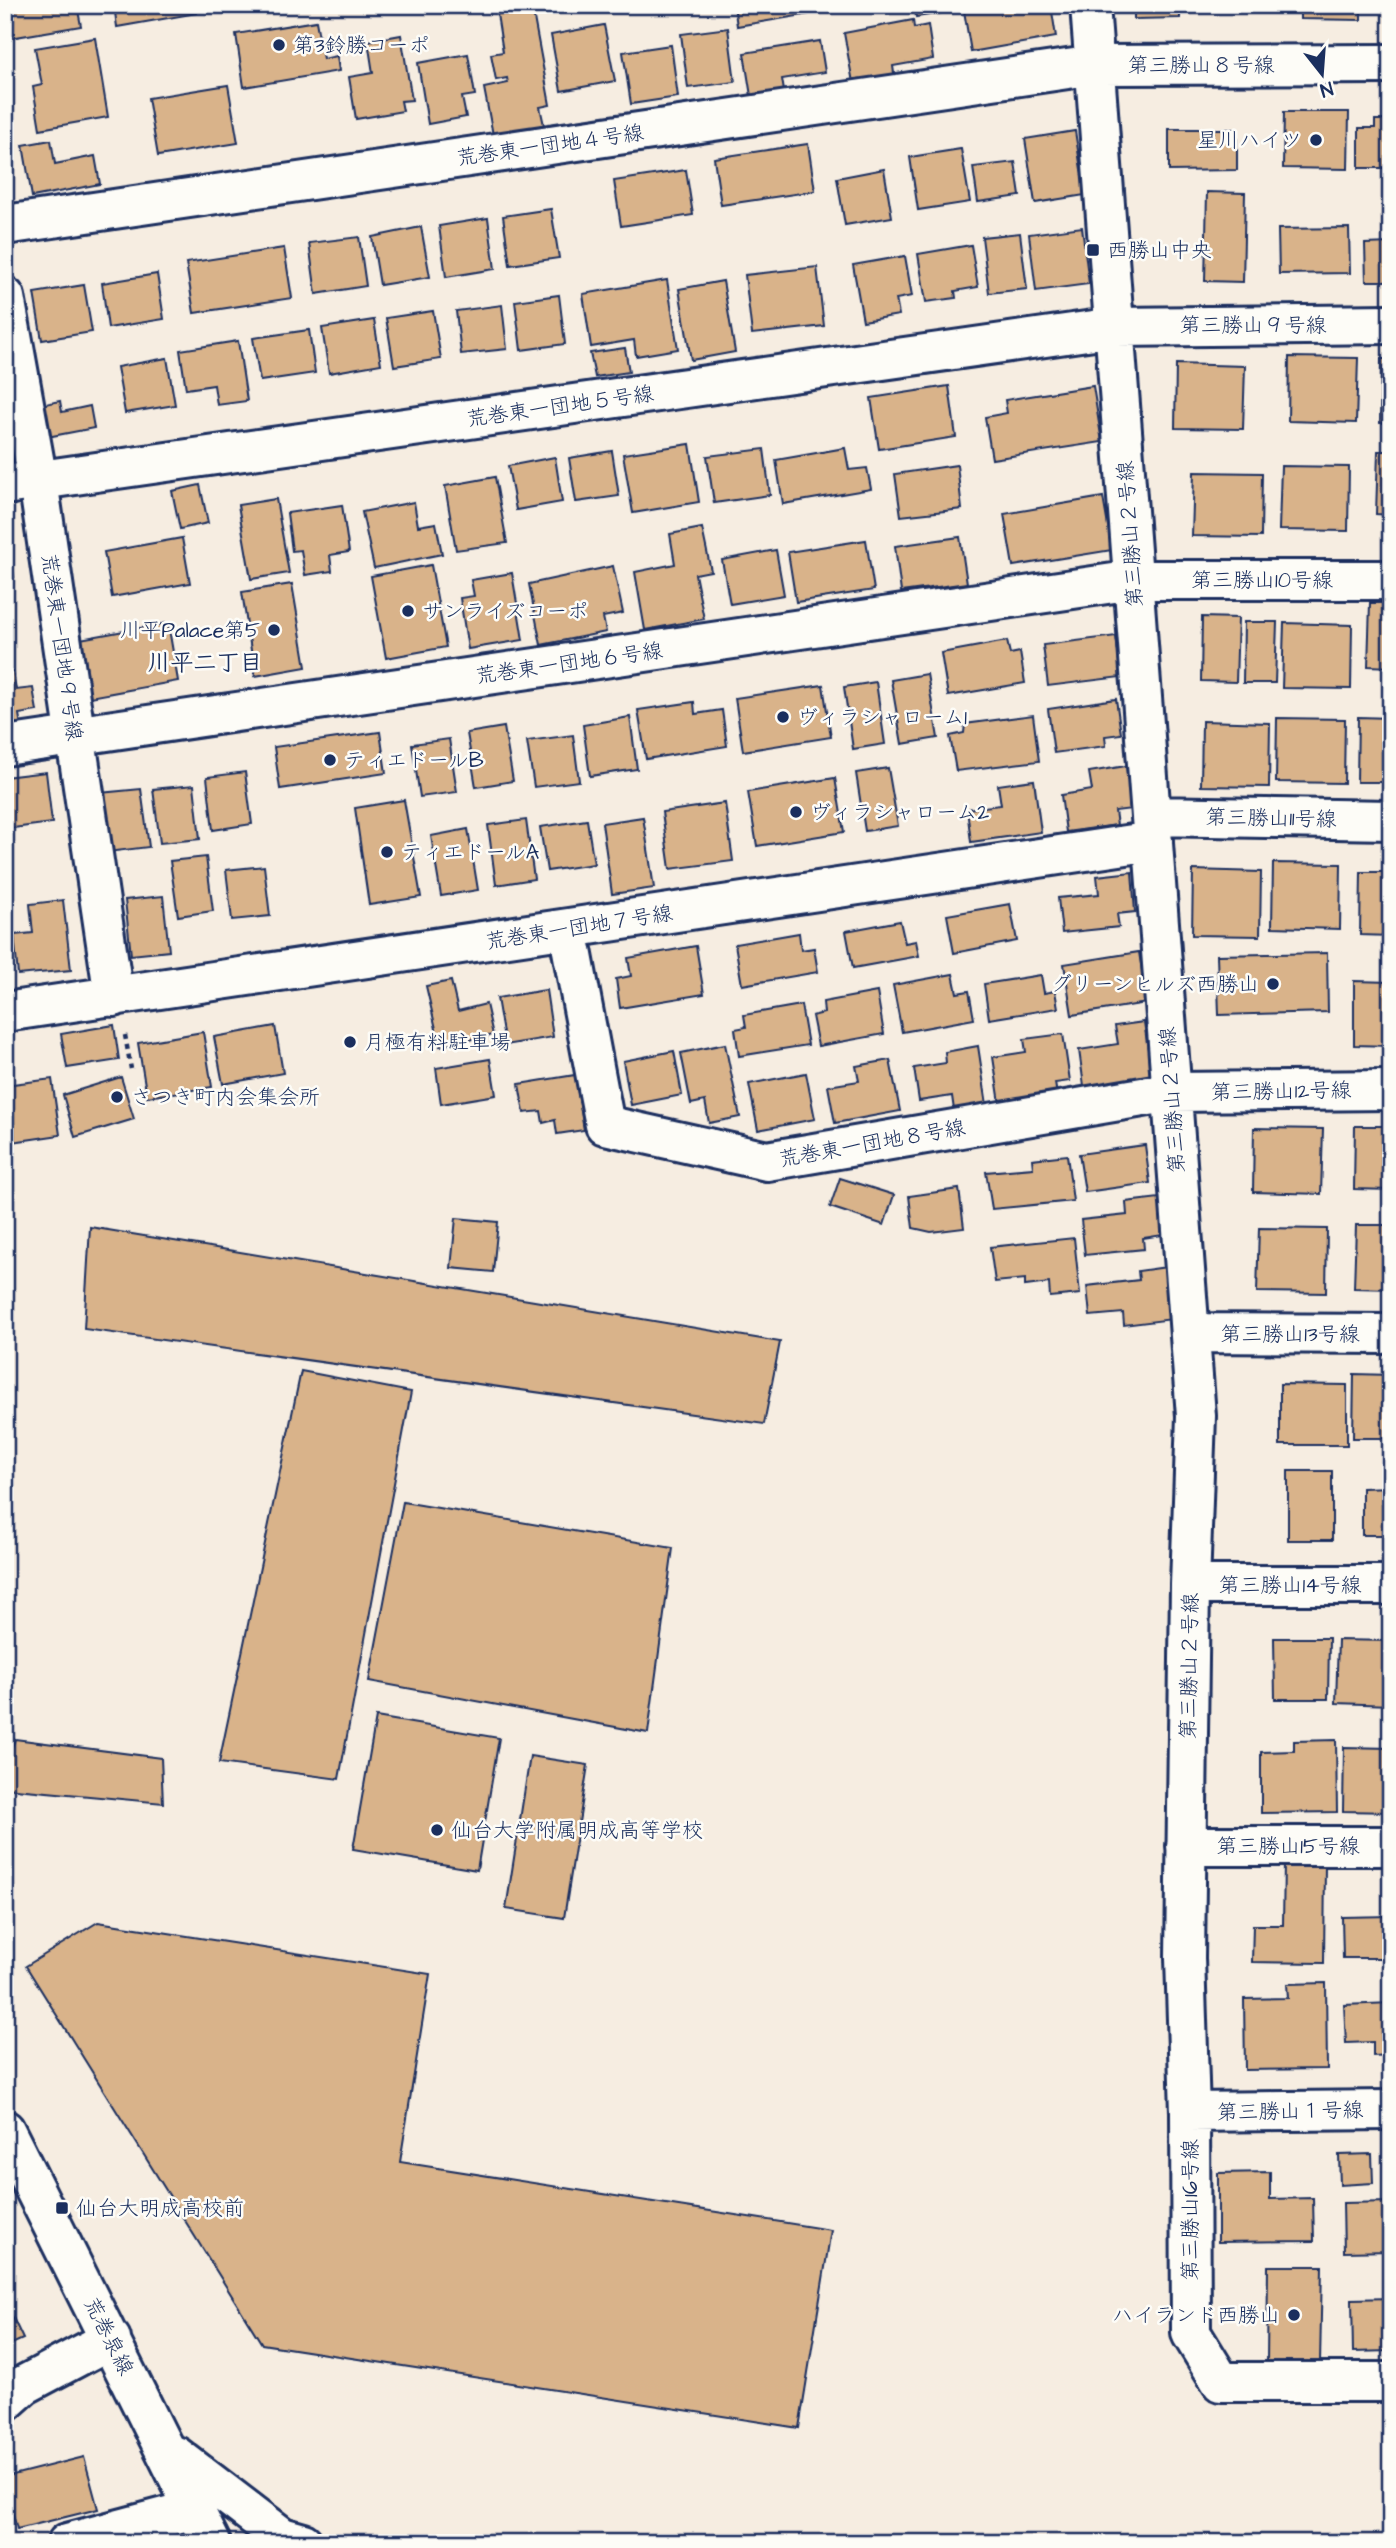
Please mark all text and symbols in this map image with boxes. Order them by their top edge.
place label: 第3鈴勝コーポ [293,31,430,60]
marker: 第3鈴勝コーポ [271,37,287,53]
north arrow [1288,38,1358,108]
street label: 第三勝山８号線 [1128,51,1275,80]
text: N [1317,74,1336,103]
street label: 荒巻東一団地４号線 [454,118,646,173]
place label: 星川ハイツ [1197,126,1302,155]
marker: 星川ハイツ [1308,132,1324,148]
place label: 西勝山中央 [1107,236,1212,265]
marker: 西勝山中央 [1085,242,1101,258]
street label: 第三勝山９号線 [1180,311,1327,340]
street label: 荒巻東一団地５号線 [464,379,656,434]
street label: 第三勝山２号線 [1111,460,1150,608]
street label: 荒巻東一団地９号線 [34,551,89,743]
street label: 第三勝山10号線 [1191,566,1333,595]
place label: サンライズコーポ [422,597,588,626]
marker: サンライズコーポ [400,603,416,619]
place label: 川平Palace第5 [119,616,260,645]
marker: 川平Palace第5 [266,622,282,638]
street label: 荒巻東一団地６号線 [473,636,665,691]
district label: 川平二丁目 [148,647,263,679]
place label: ヴィラシャローム1 [797,703,967,732]
marker: ヴィラシャローム1 [775,709,791,725]
place label: ティエドールB [344,746,484,775]
marker: ティエドールB [322,752,338,768]
place label: ヴィラシャローム2 [810,798,989,827]
street label: 第三勝山11号線 [1205,803,1337,834]
marker: ヴィラシャローム2 [788,804,804,820]
place label: ティエドールA [401,838,540,867]
marker: ティエドールA [379,844,395,860]
street label: 荒巻東一団地７号線 [483,898,675,957]
place label: グリーンヒルズ西勝山 [1051,970,1259,999]
marker: グリーンヒルズ西勝山 [1265,976,1281,992]
street label: 第三勝山２号線 [1153,1026,1192,1174]
place label: 月極有料駐車場 [364,1028,511,1057]
marker: 月極有料駐車場 [342,1034,358,1050]
street label: 第三勝山12号線 [1210,1076,1352,1107]
place label: さつき町内会集会所 [131,1083,320,1112]
marker: さつき町内会集会所 [109,1089,125,1105]
street label: 荒巻東一団地８号線 [777,1113,968,1174]
street label: 第三勝山13号線 [1220,1320,1360,1349]
street label: 第三勝山14号線 [1219,1571,1361,1600]
street label: 第三勝山２号線 [1174,1592,1205,1740]
place label: 仙台大学附属明成高等学校 [451,1816,703,1845]
marker: 仙台大学附属明成高等学校 [429,1822,445,1838]
street label: 第三勝山15号線 [1216,1832,1360,1861]
street label: 第三勝山１号線 [1216,2096,1364,2127]
street label: 第三勝山16号線 [1176,2139,1205,2281]
place label: 仙台大明成高校前 [76,2194,244,2223]
marker: 仙台大明成高校前 [54,2200,70,2216]
street label: 荒巻泉線 [77,2292,141,2380]
place label: ハイランド西勝山 [1112,2301,1280,2330]
marker: ハイランド西勝山 [1286,2307,1302,2323]

